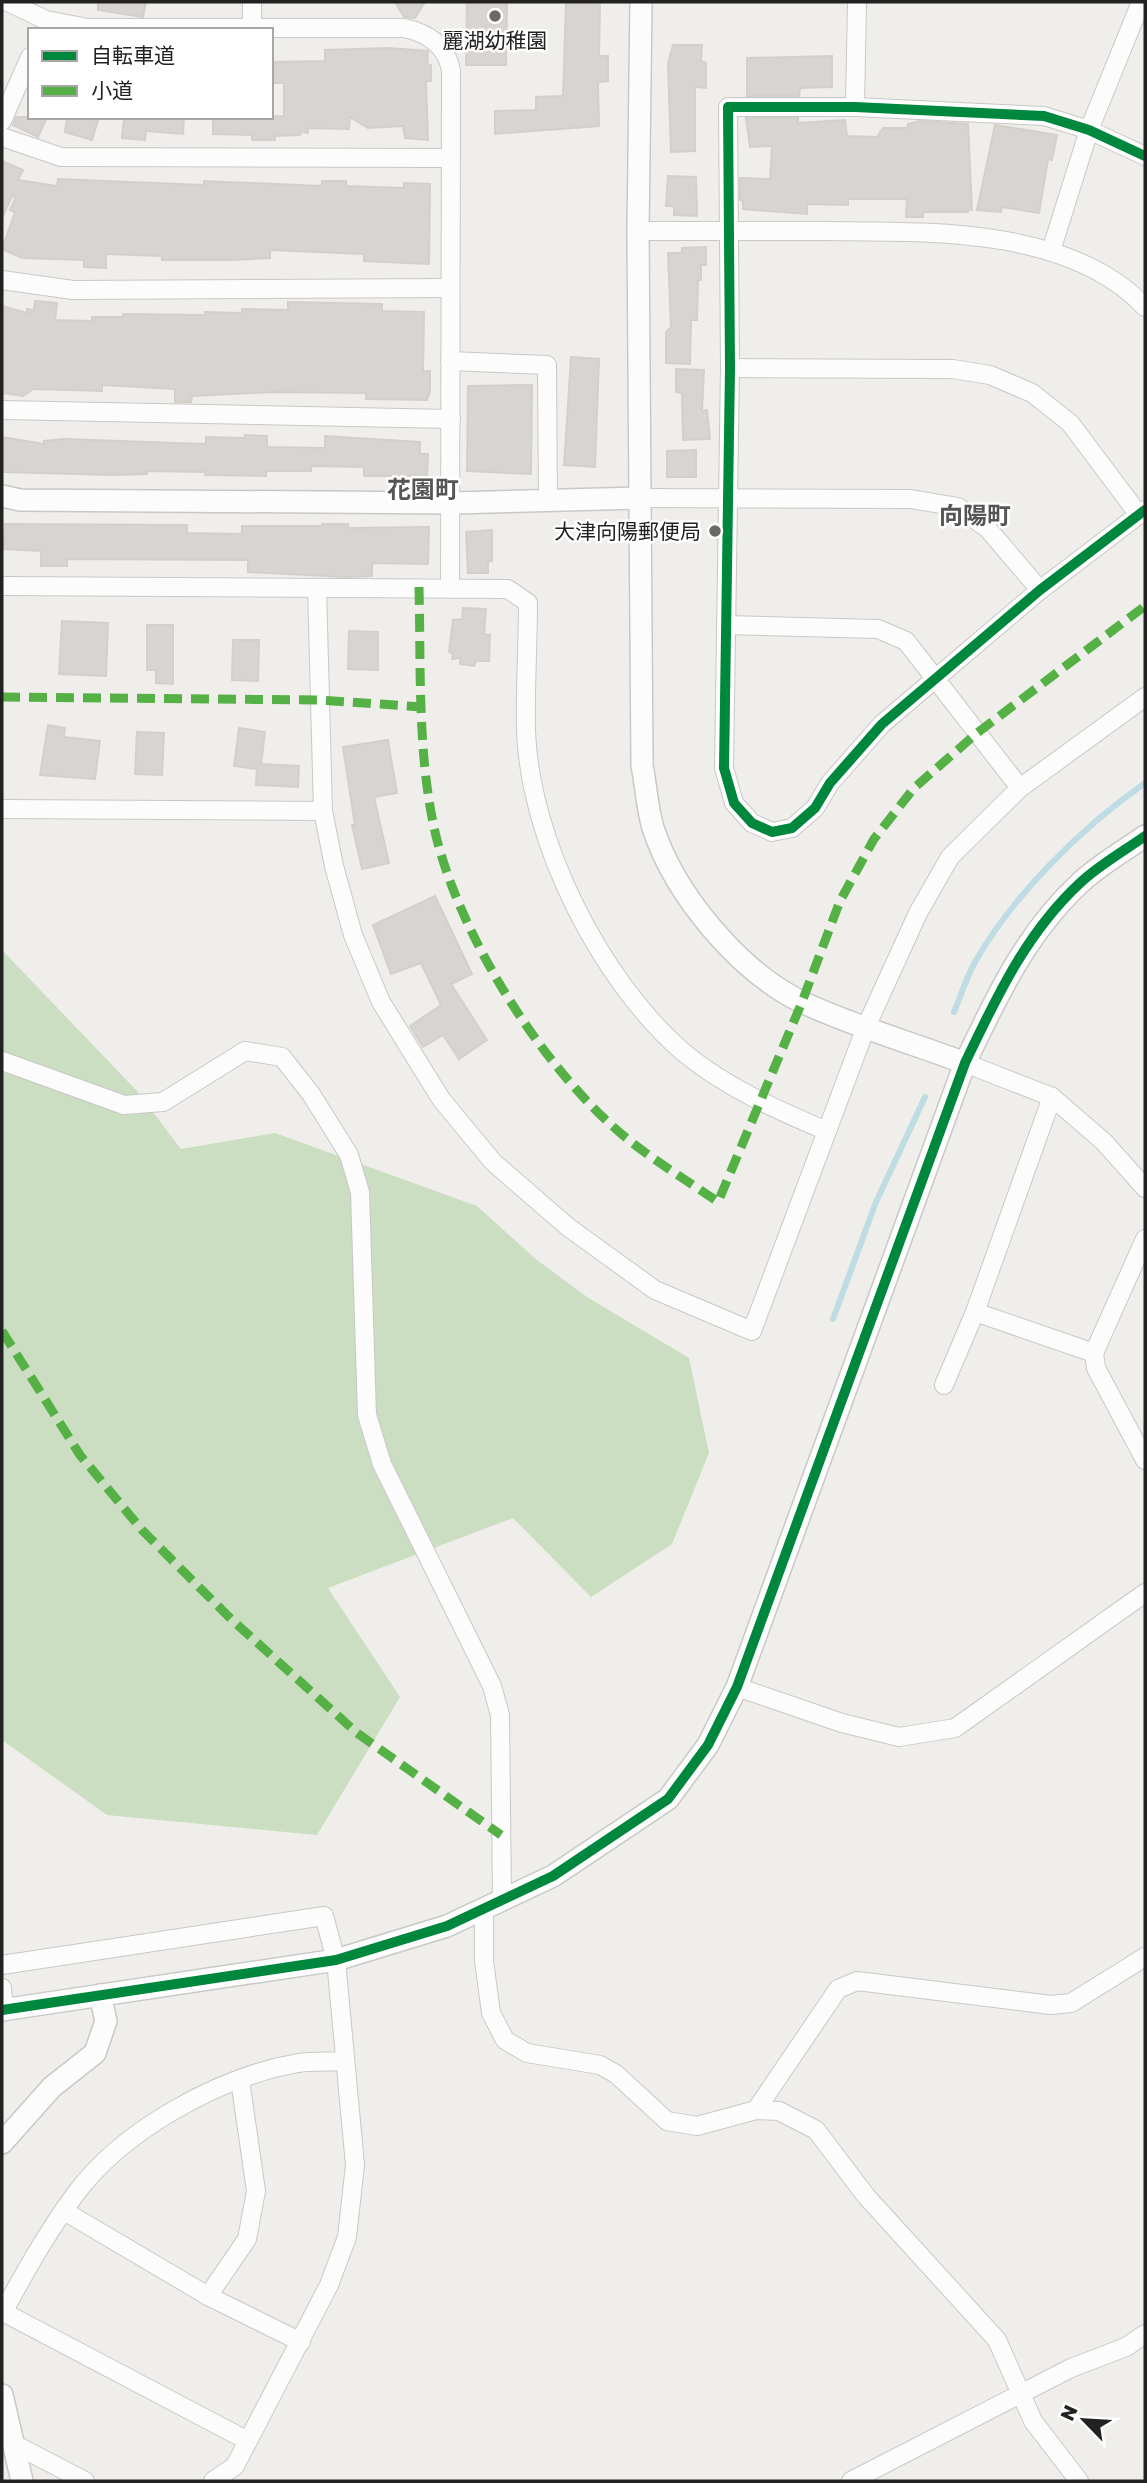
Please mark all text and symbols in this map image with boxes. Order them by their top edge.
marker: 麗湖幼稚園 [487,8,503,24]
place label: 麗湖幼稚園 [443,27,548,53]
legend [28,28,273,119]
text: 自転車道 [91,42,175,68]
text: 小道 [91,77,133,103]
district label: 花園町 [387,474,459,503]
district label: 向陽町 [939,500,1011,529]
place label: 大津向陽郵便局 [554,518,701,544]
marker: 大津向陽郵便局 [707,523,723,539]
north arrow [1049,2385,1119,2455]
text: N [1055,2401,1082,2424]

